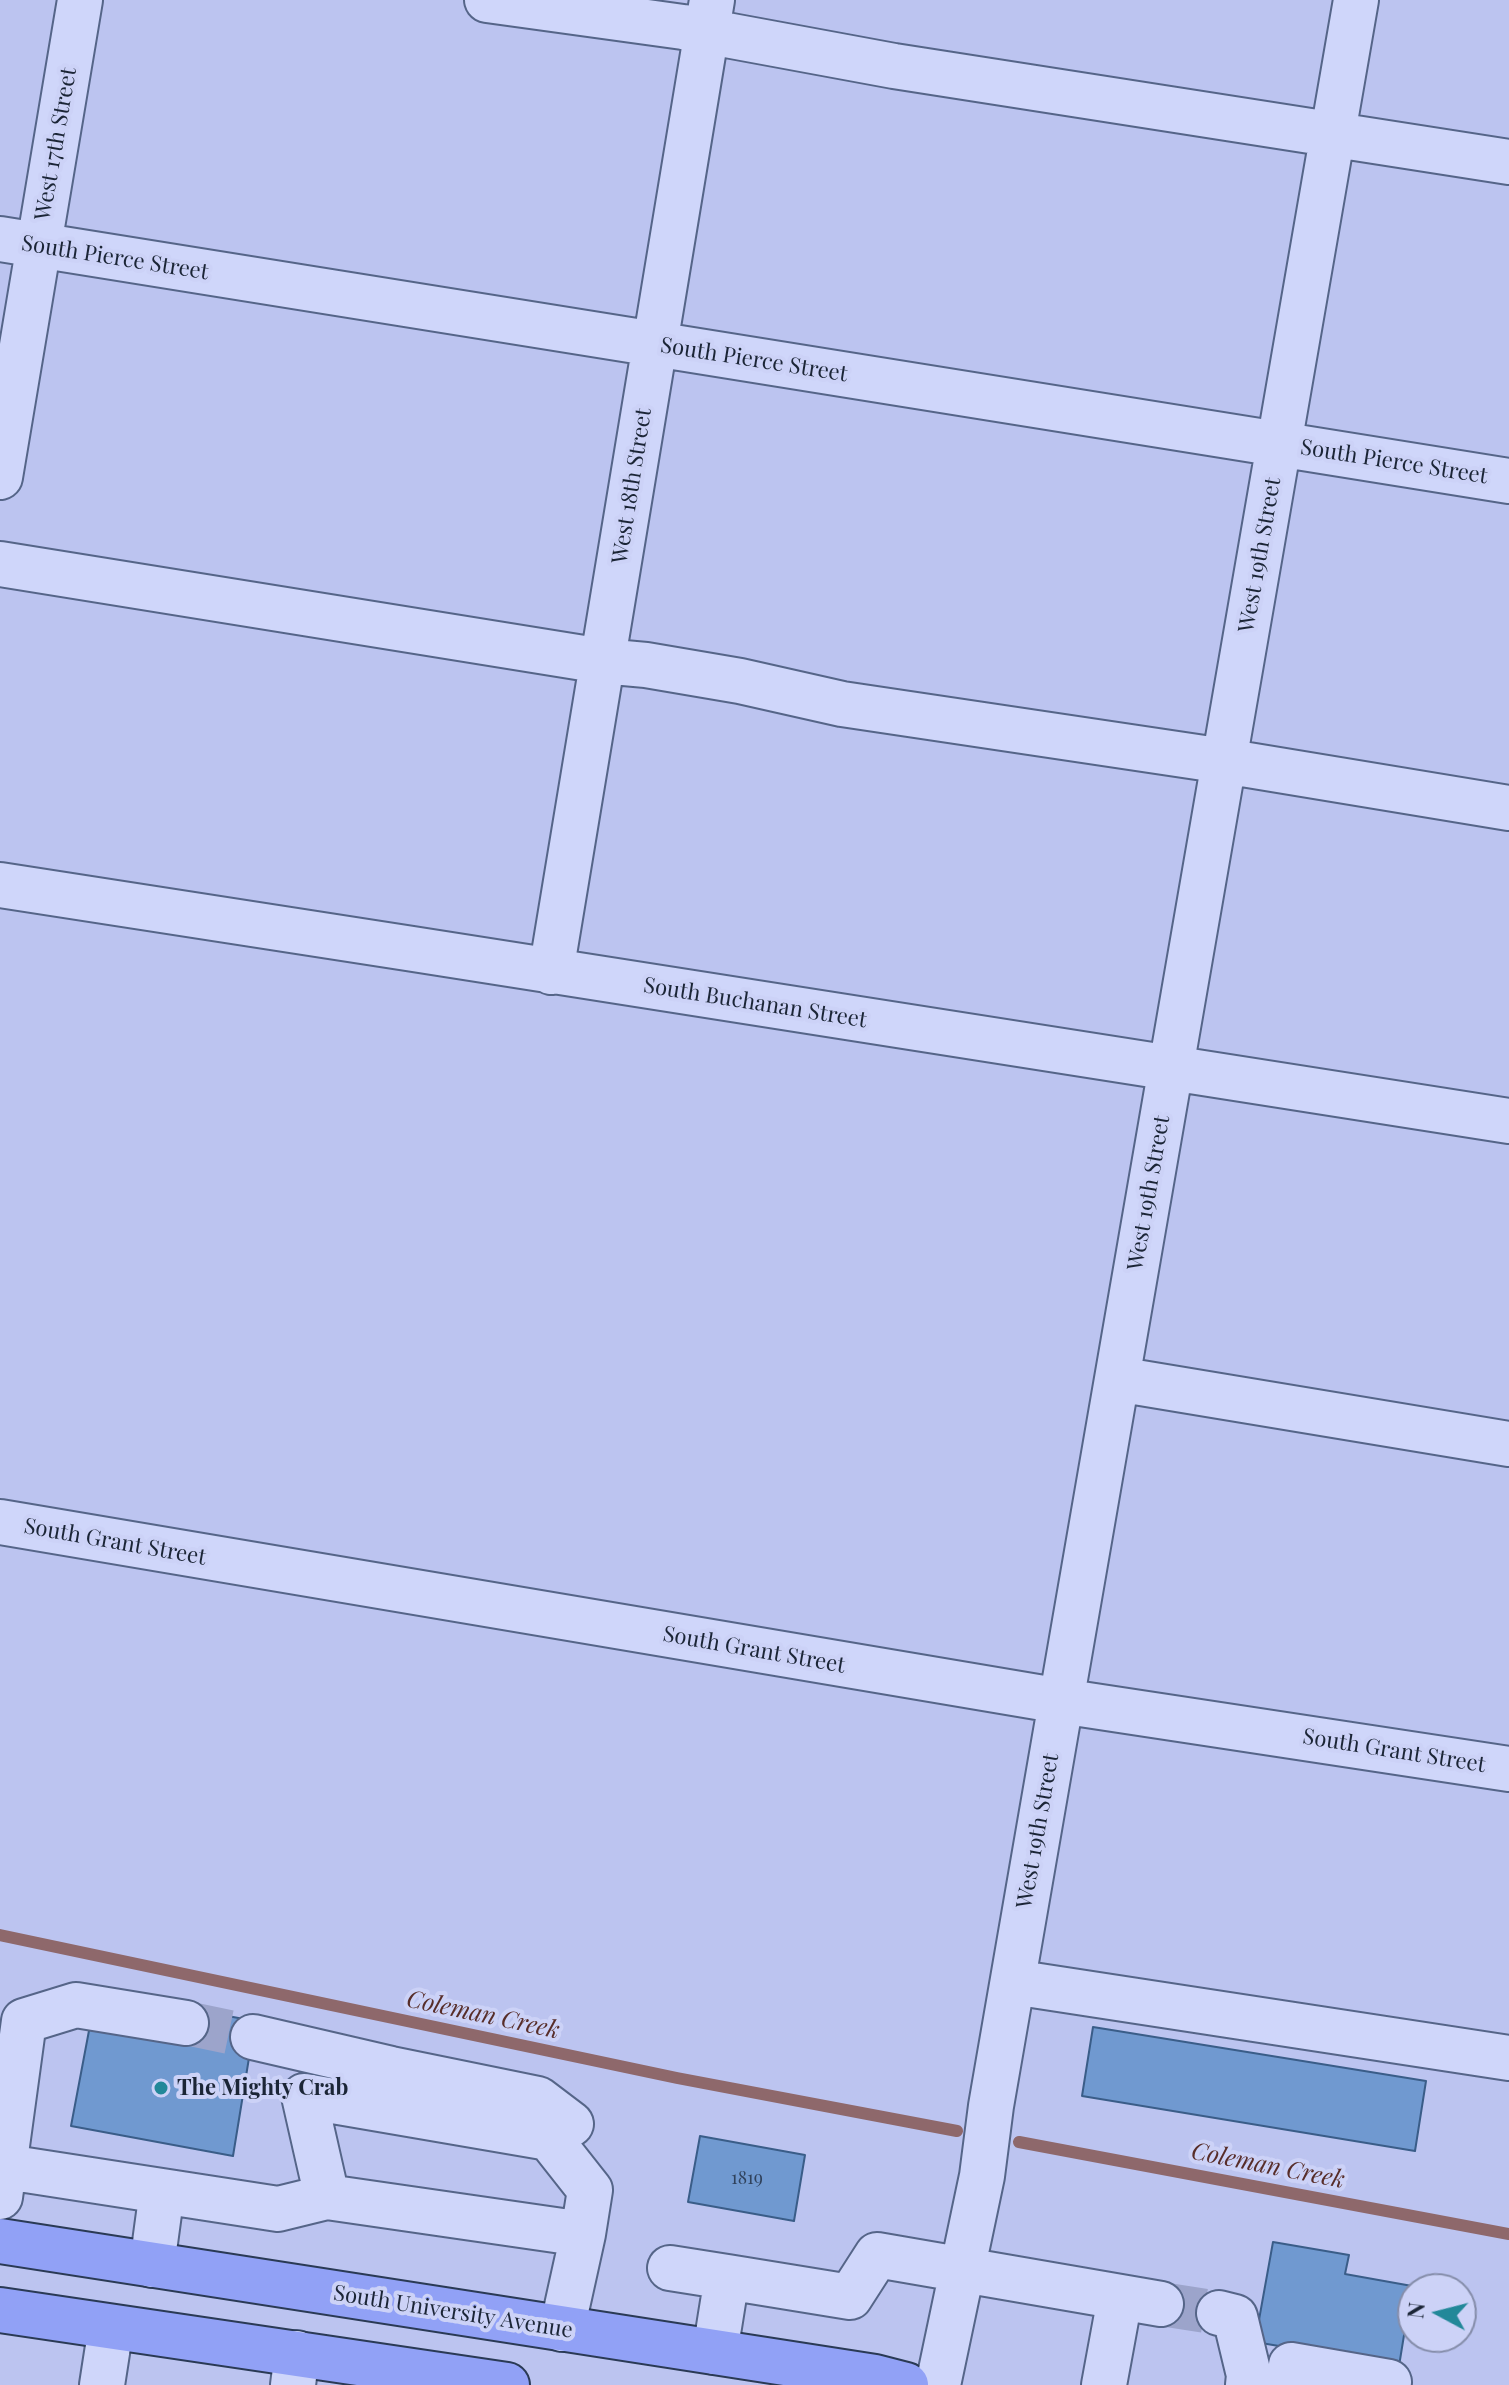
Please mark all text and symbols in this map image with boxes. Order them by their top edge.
street label: West 17th Street [30,65,82,223]
street label: South Pierce Street [20,230,210,286]
street label: South Pierce Street [659,332,849,388]
street label: West 18th Street [607,406,657,566]
street label: South Pierce Street [1299,434,1489,490]
street label: West 19th Street [1233,475,1287,635]
street label: South Buchanan Street [641,972,869,1034]
street label: West 19th Street [1122,1113,1176,1273]
street label: South Grant Street [22,1513,208,1571]
street label: South Grant Street [661,1621,847,1679]
street label: South Grant Street [1301,1724,1487,1778]
street label: West 19th Street [1011,1751,1065,1911]
water label: Coleman Creek [404,1985,562,2045]
place label: The Mighty Crab [177,2075,348,2101]
marker: The Mighty Crab [152,2079,170,2097]
water label: Coleman Creek [1189,2137,1347,2195]
house number: 1819 [731,2167,763,2189]
north arrow [1397,2273,1477,2353]
street label: South University Avenue [331,2280,575,2344]
text: N [1399,2301,1431,2320]

